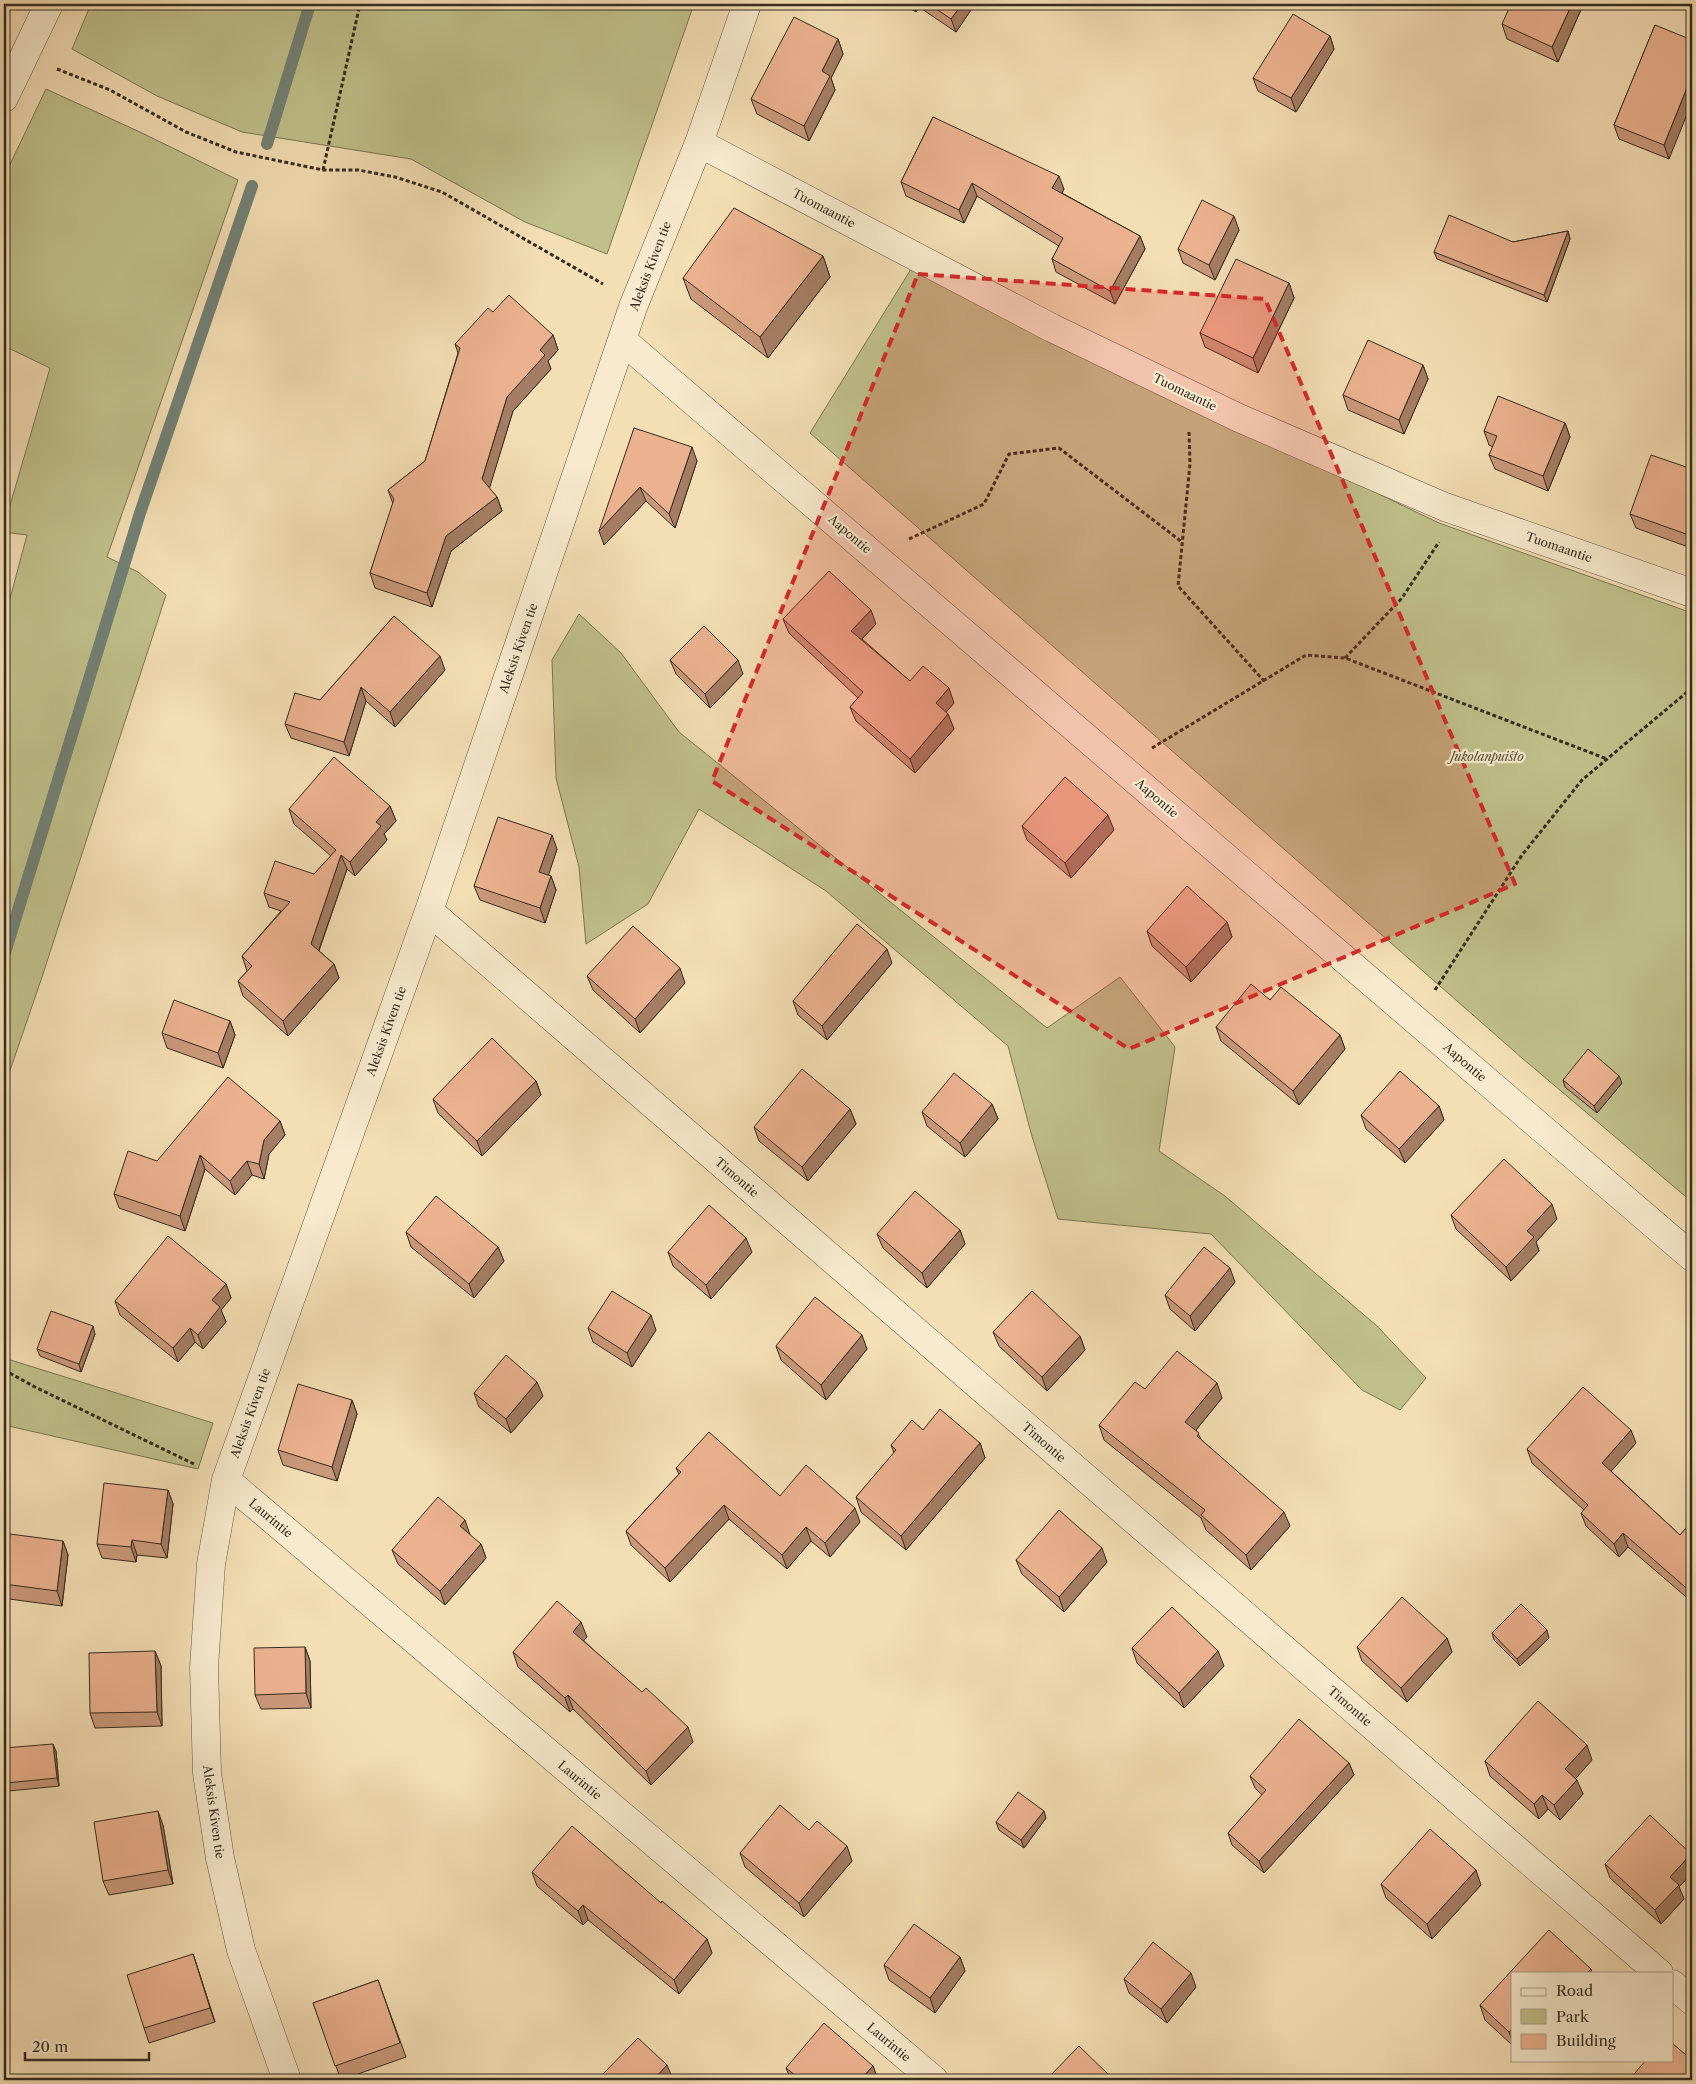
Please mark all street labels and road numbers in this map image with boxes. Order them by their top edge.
street label: Tuomaantie [790,185,858,231]
street label: Aleksis Kiven tie [626,219,674,314]
street label: Tuomaantie [1151,370,1220,414]
street label: Aapontie [825,511,875,557]
street label: Tuomaantie [1524,529,1594,565]
street label: Aleksis Kiven tie [495,601,541,696]
street label: Aapontie [1132,775,1182,821]
street label: Aleksis Kiven tie [362,984,409,1079]
street label: Aapontie [1440,1039,1490,1085]
street label: Timontie [712,1154,762,1200]
street label: Aleksis Kiven tie [226,1366,273,1461]
street label: Timontie [1019,1419,1069,1465]
street label: Laurintie [246,1495,296,1541]
street label: Timontie [1325,1683,1375,1729]
street label: Laurintie [555,1757,605,1803]
street label: Aleksis Kiven tie [200,1763,228,1860]
street label: Laurintie [864,2019,914,2065]

